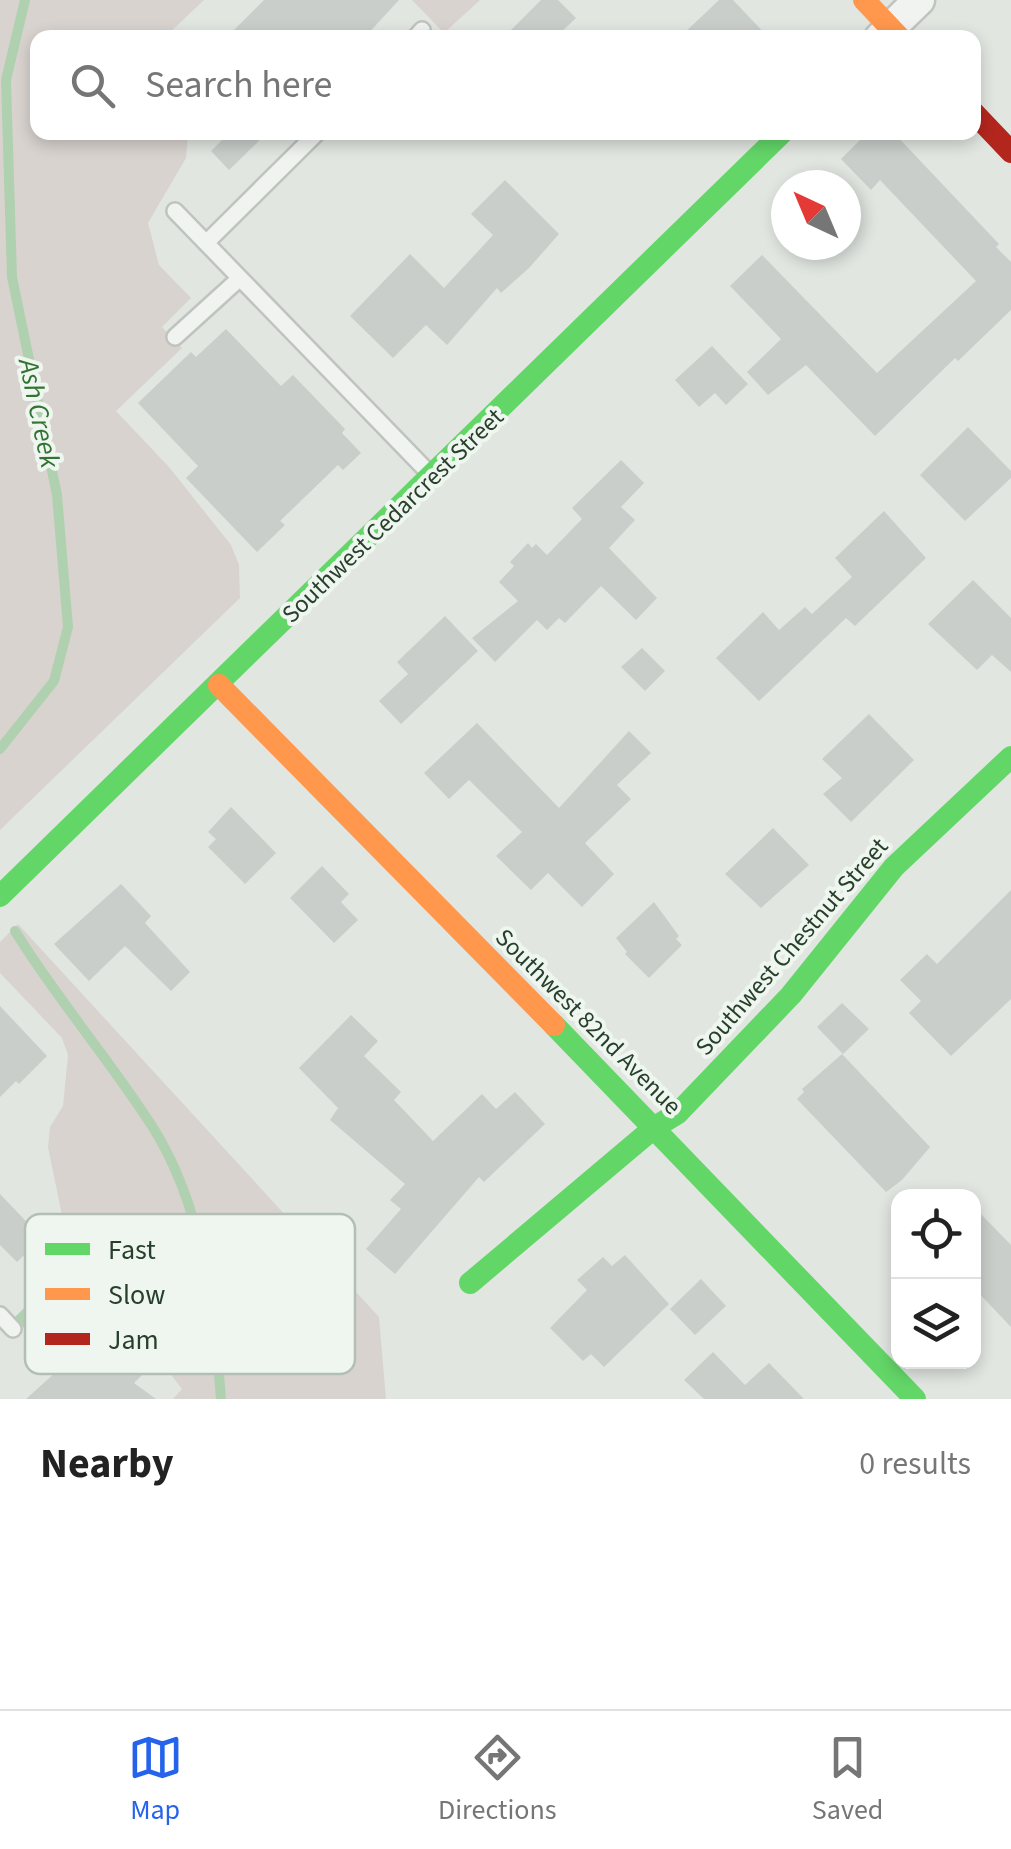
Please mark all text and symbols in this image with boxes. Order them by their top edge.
search box [30,30,981,140]
icon: search [65,58,120,113]
text: Search here [145,58,332,112]
north arrow [771,170,861,260]
water label: Ash Creek [8,353,70,472]
street label: Southwest Cedarcrest Street [274,400,512,632]
street label: Southwest Chestnut Street [687,829,897,1063]
street label: Southwest 82nd Avenue [487,920,690,1123]
map controls [891,1189,981,1369]
button: locate [891,1189,981,1279]
legend [25,1214,355,1374]
text: Fast [108,1230,156,1270]
text: Slow [108,1275,165,1315]
button: layers [891,1279,981,1369]
text: Jam [108,1320,159,1360]
text: Nearby [40,1434,174,1494]
text: 0 results [859,1441,971,1487]
tab: Map [128,1730,183,1830]
tab: Directions [438,1730,557,1830]
tab: Saved [812,1730,883,1830]

